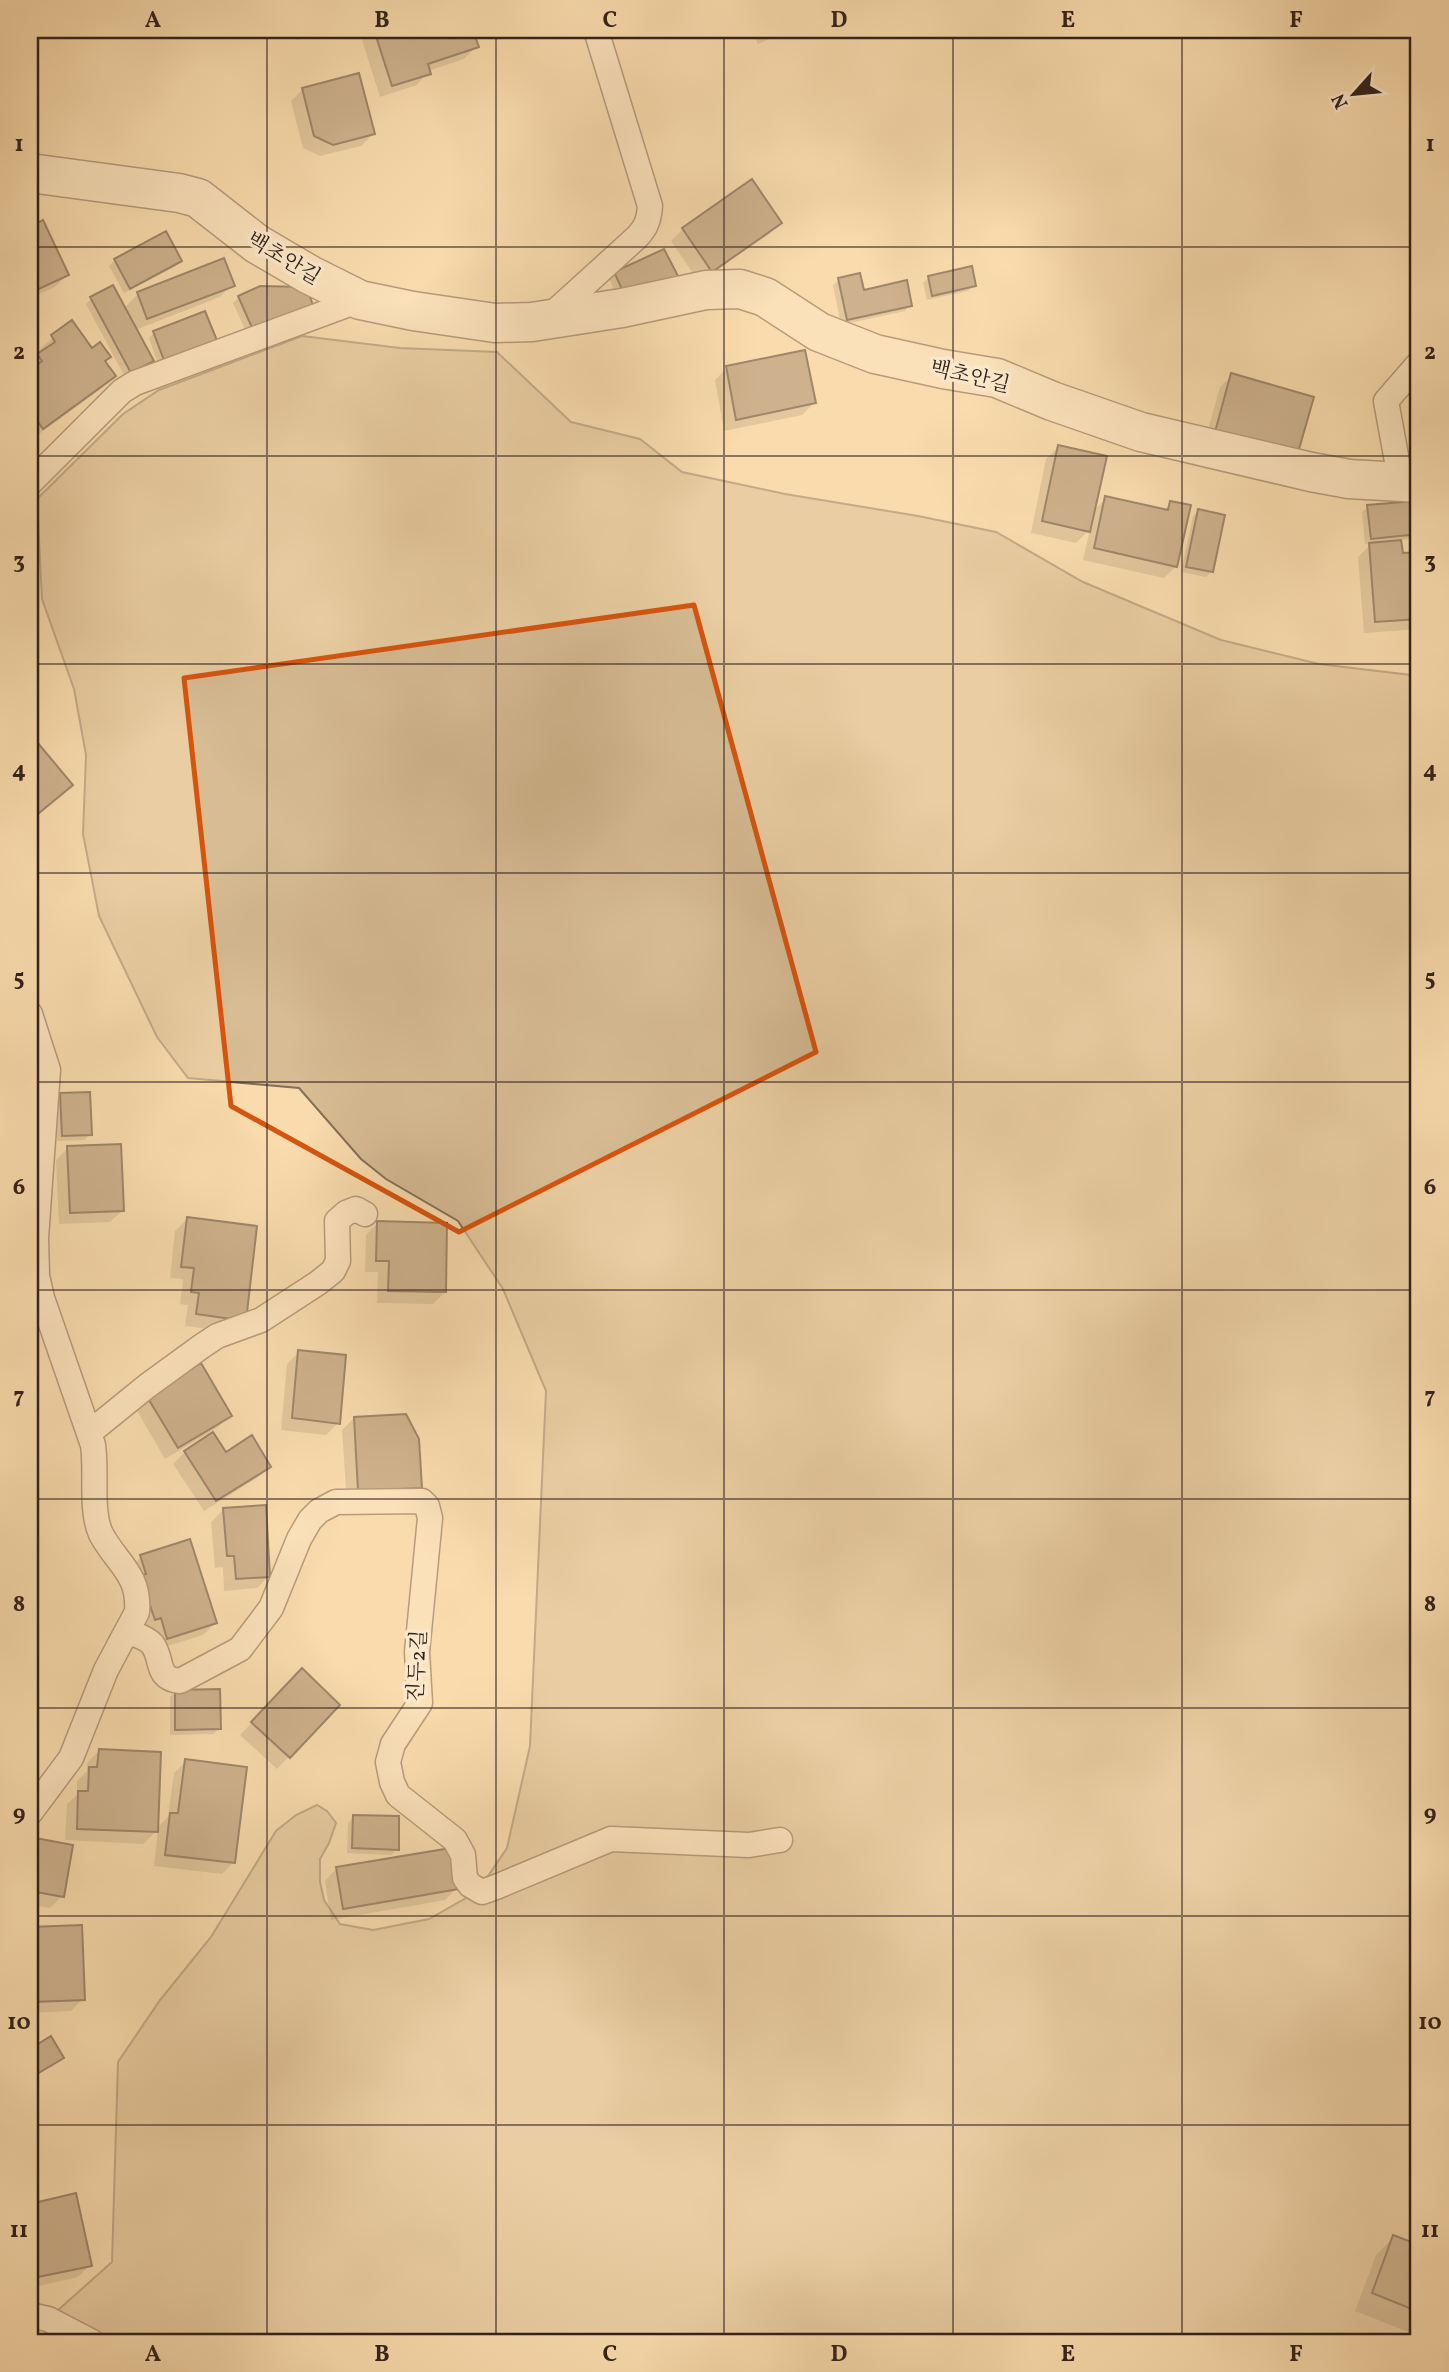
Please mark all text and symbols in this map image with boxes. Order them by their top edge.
text: A [145,5,161,37]
text: B [374,5,390,37]
text: C [603,5,617,37]
text: D [831,5,848,37]
text: E [1061,5,1075,37]
text: F [1289,5,1303,37]
north arrow [1320,60,1390,130]
text: N [1326,89,1355,113]
text: 1 [14,129,24,161]
text: 1 [1425,129,1435,161]
street label: 백초안길 [241,226,325,293]
text: 2 [13,337,25,369]
text: 2 [1424,337,1436,369]
street label: 백초안길 [927,354,1012,401]
text: 3 [13,546,25,578]
text: 3 [1424,546,1436,578]
text: 4 [12,755,26,787]
text: 4 [1423,755,1437,787]
text: 5 [13,963,25,995]
text: 5 [1424,963,1436,995]
text: 6 [13,1172,25,1204]
text: 6 [1424,1172,1436,1204]
text: 7 [14,1381,25,1413]
text: 7 [1425,1381,1436,1413]
text: 8 [13,1589,25,1621]
text: 8 [1424,1589,1436,1621]
street label: 진두2길 [402,1629,435,1703]
text: 9 [13,1798,25,1830]
text: 9 [1424,1798,1436,1830]
text: 10 [7,2007,31,2039]
text: 10 [1418,2007,1442,2039]
text: 11 [10,2215,28,2247]
text: 11 [1421,2215,1439,2247]
text: A [145,2339,161,2371]
text: B [374,2339,390,2371]
text: C [603,2339,617,2371]
text: D [831,2339,848,2371]
text: E [1061,2339,1075,2371]
text: F [1289,2339,1303,2371]

